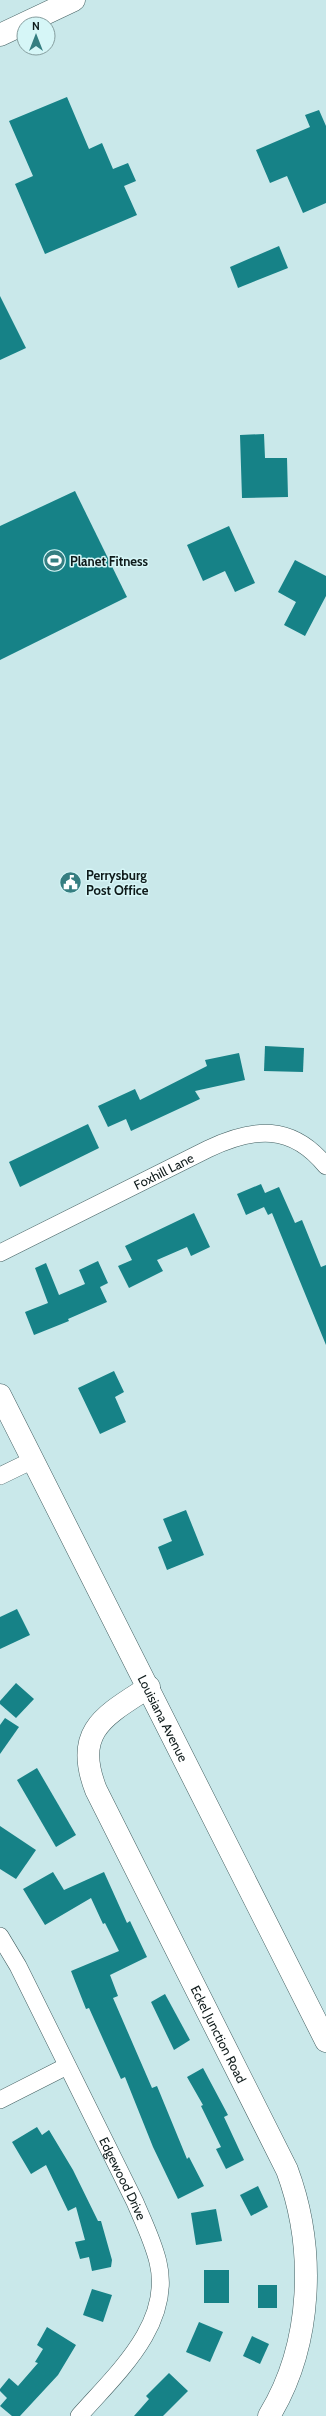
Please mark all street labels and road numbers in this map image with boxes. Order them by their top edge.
street label: Foxhill Lane [131,1149,197,1193]
street label: Louisiana Avenue [134,1672,192,1765]
street label: Eckel Junction Road [188,1983,250,2086]
street label: Edgewood Drive [96,2134,150,2223]

